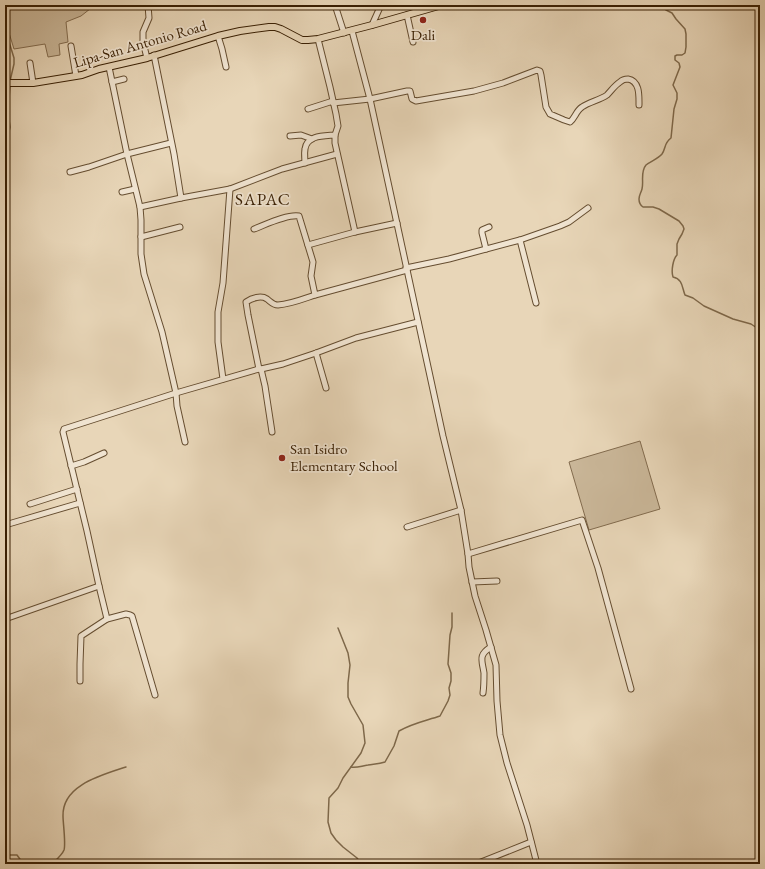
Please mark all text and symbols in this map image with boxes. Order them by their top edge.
street label: Lipa-San Antonio Road [71,15,209,72]
marker: Dali [418,15,428,25]
place label: Dali [411,25,436,44]
district label: SAPAC [235,188,291,210]
place label: San Isidro Elementary School [290,439,398,475]
marker: San Isidro Elementary School [277,453,287,463]

